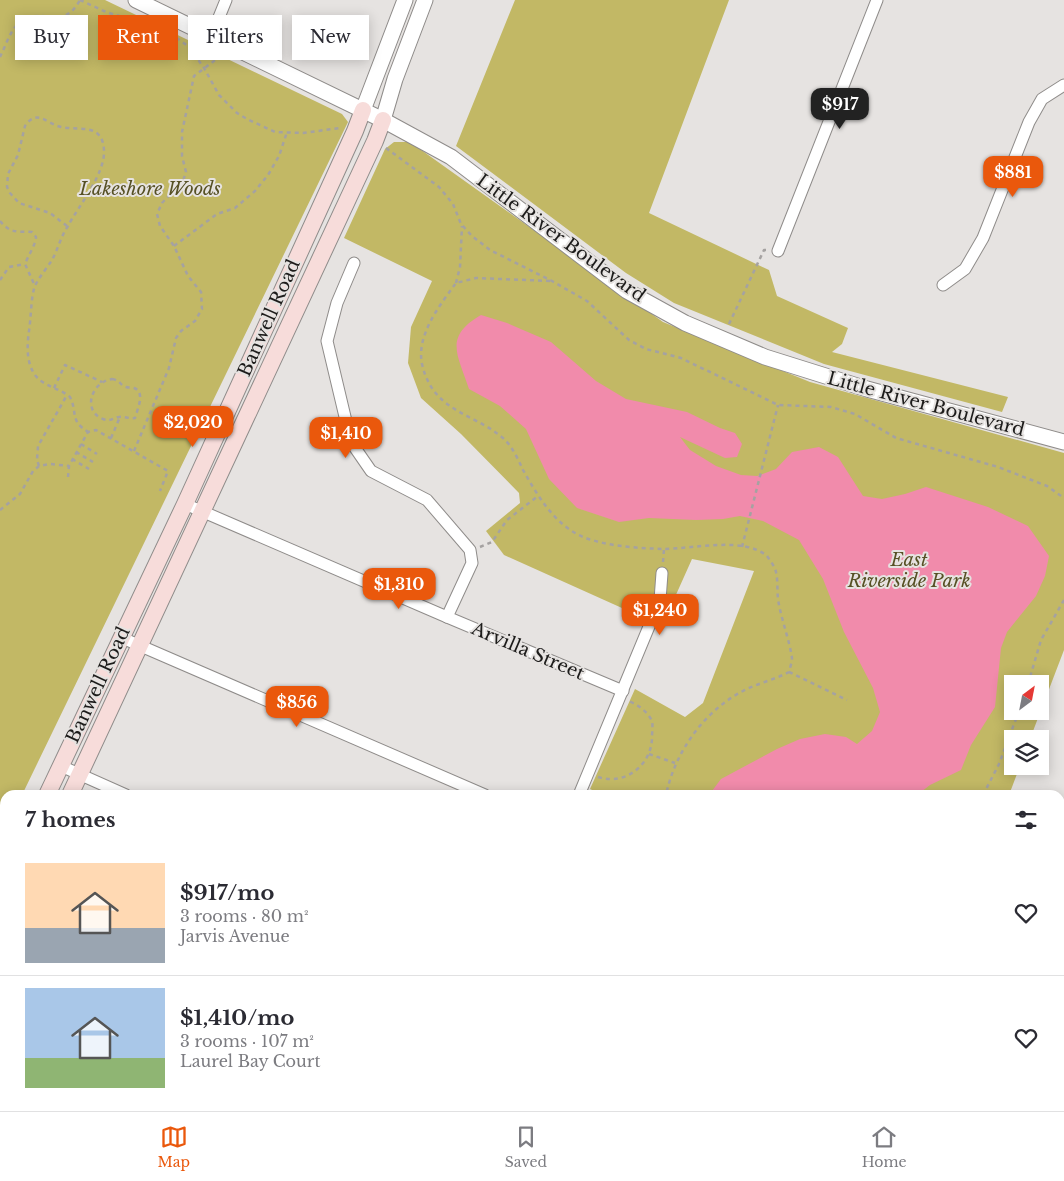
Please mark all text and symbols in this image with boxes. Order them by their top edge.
chip: Buy [15,15,88,60]
chip: Rent [98,15,178,60]
chip: Filters [188,15,282,60]
chip: New [292,15,369,60]
pin: $917 [810,88,870,130]
text: $917 [822,94,858,114]
pin: $881 [983,156,1043,198]
text: $881 [994,162,1032,182]
street label: Little River Boulevard [472,169,650,307]
park label: Lakeshore Woods [78,178,221,200]
street label: Banwell Road [233,256,305,380]
street label: Little River Boulevard [825,367,1027,441]
pin: $2,020 [152,406,234,448]
text: $2,020 [163,412,223,432]
pin: $1,410 [305,416,387,459]
text: $1,410 [320,423,372,443]
park label: East Riverside Park [847,549,970,592]
pin: $1,310 [358,568,440,610]
text: $1,310 [374,574,424,594]
pin: $1,240 [619,594,701,636]
text: $1,240 [633,600,687,620]
street label: Arvilla Street [467,617,588,685]
street label: Banwell Road [61,623,135,747]
north arrow [1004,675,1049,720]
map controls [1004,675,1049,775]
pin: $856 [267,686,327,728]
text: $856 [277,692,317,712]
button: layers [1004,730,1049,775]
icon: filters [1012,806,1040,834]
text: 7 homes [25,807,116,833]
text: $917/mo [180,880,274,906]
icon: home [65,883,125,943]
icon: heart [1012,899,1040,927]
text: 3 rooms · 80 m² [180,906,308,926]
text: Jarvis Avenue [180,926,290,946]
text: $1,410/mo [180,1005,294,1031]
icon: home [65,1008,125,1068]
icon: heart [1012,1024,1040,1052]
text: 3 rooms · 107 m² [180,1031,314,1051]
text: Laurel Bay Court [180,1051,320,1071]
tab: Map [157,1123,190,1171]
tab: Saved [505,1123,547,1171]
tab: Home [862,1123,907,1171]

